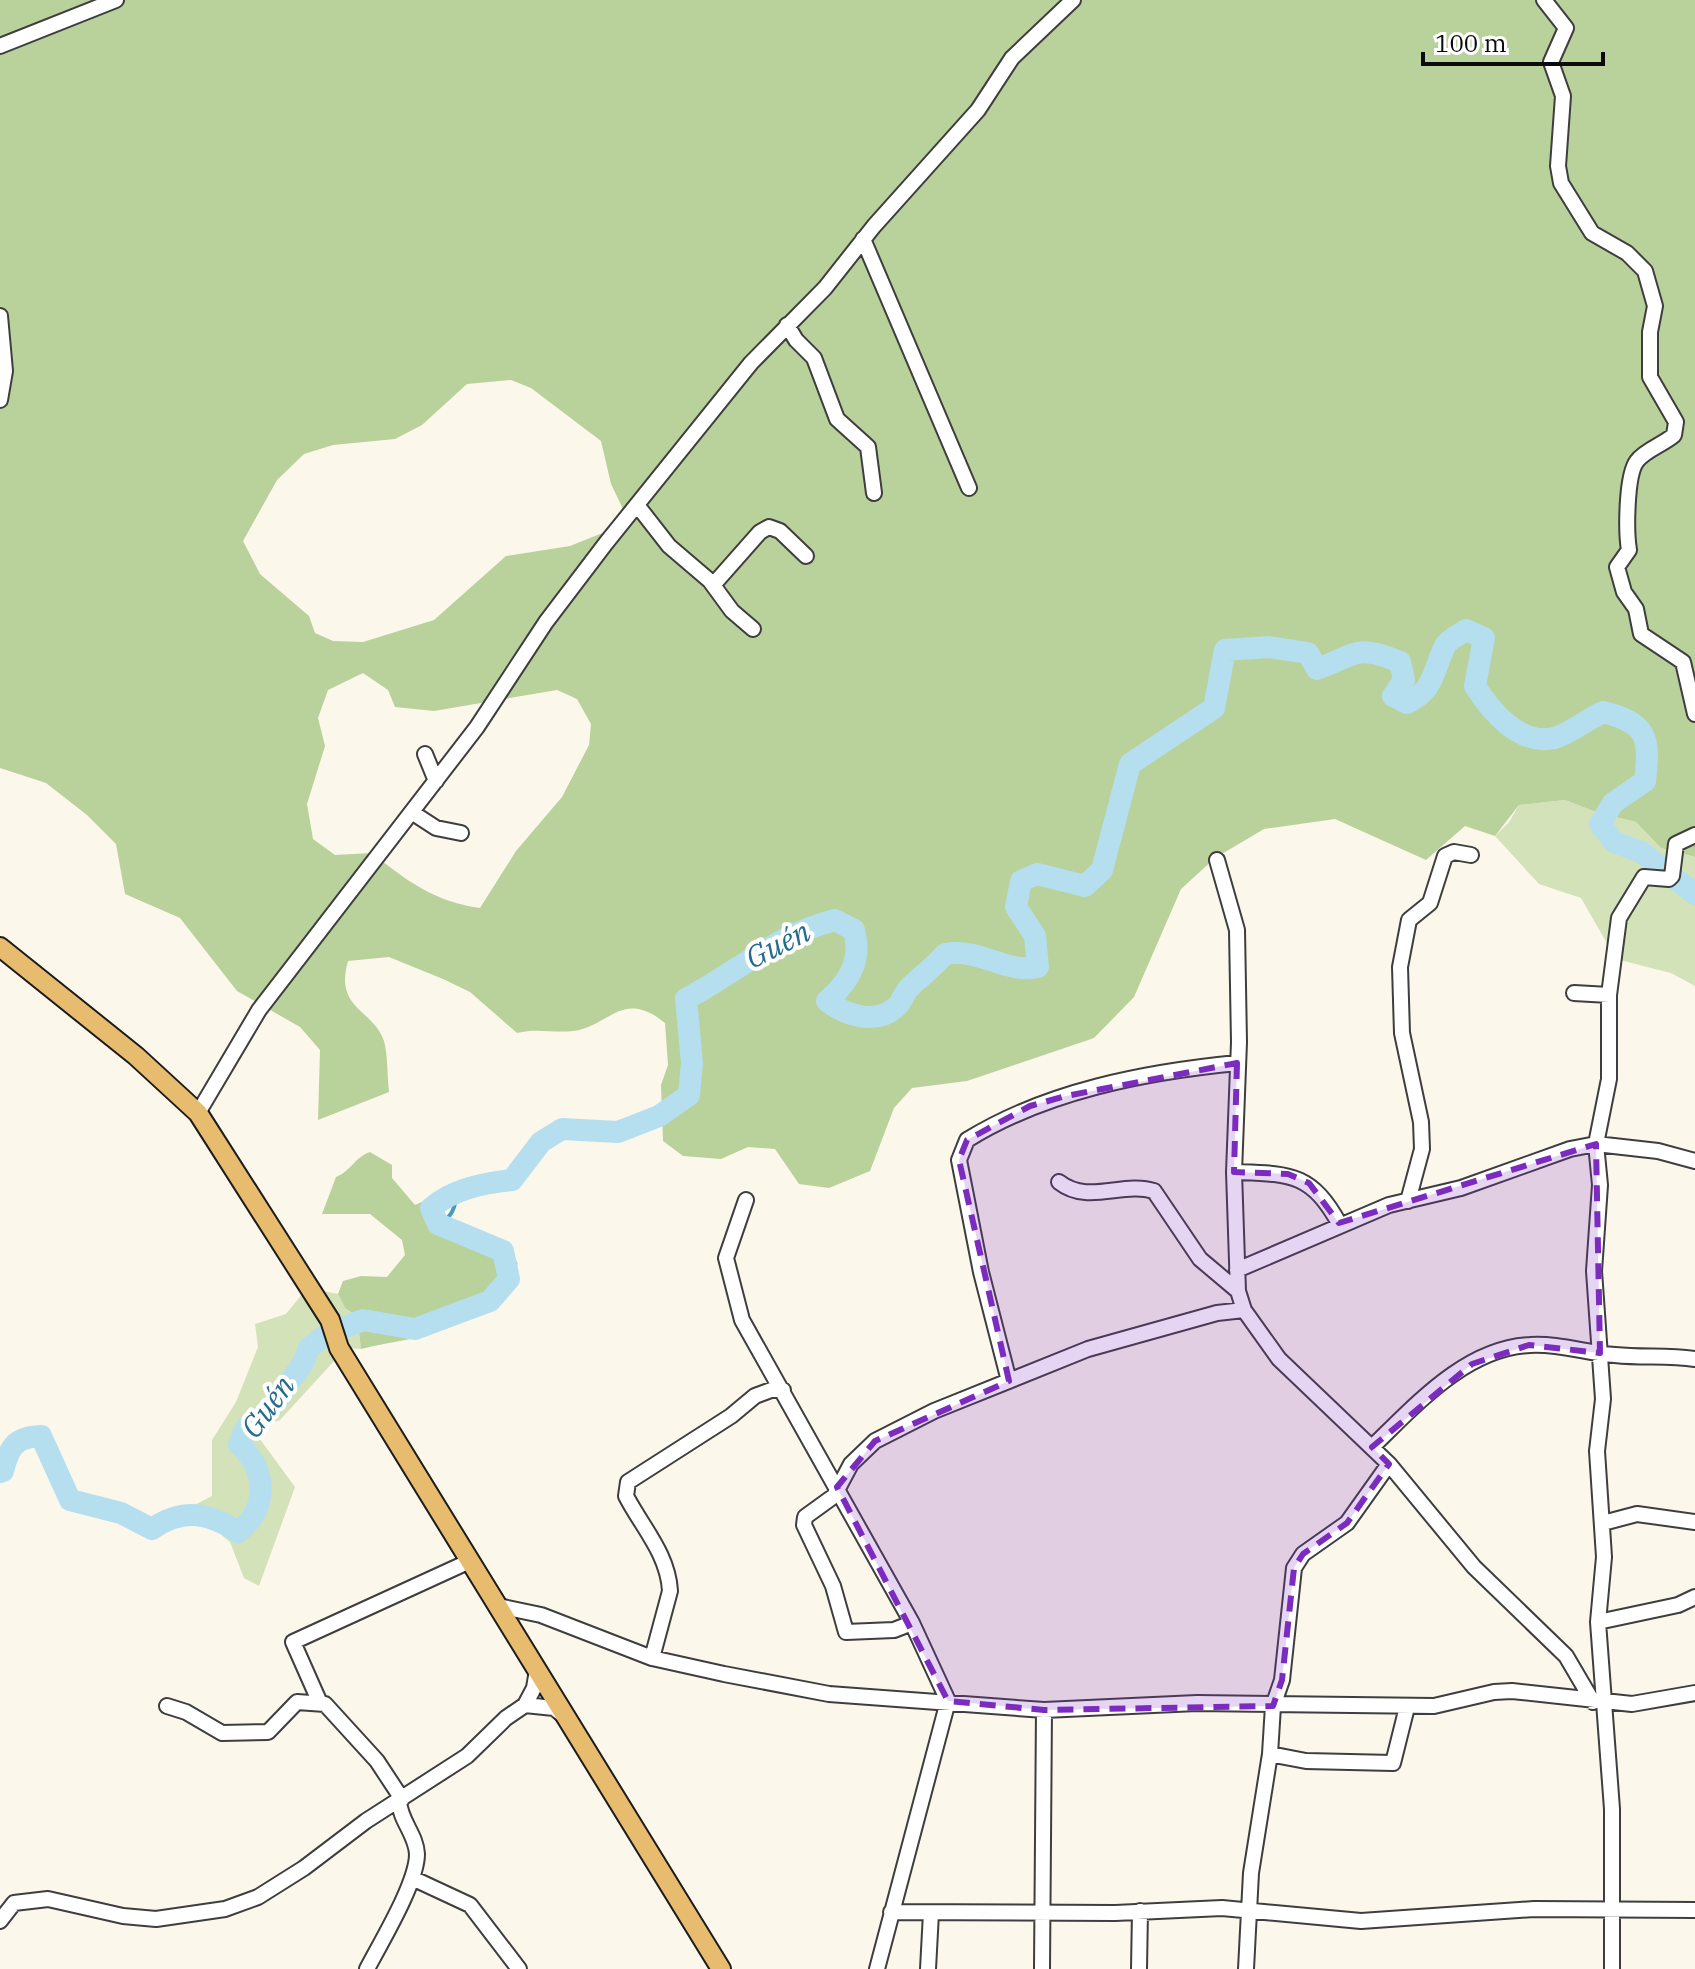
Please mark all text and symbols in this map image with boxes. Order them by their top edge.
scale bar [1423,16,1603,66]
text: 100 m [1435,27,1507,59]
water label: Guén [738,911,816,976]
water label: Guén [231,1367,302,1445]

